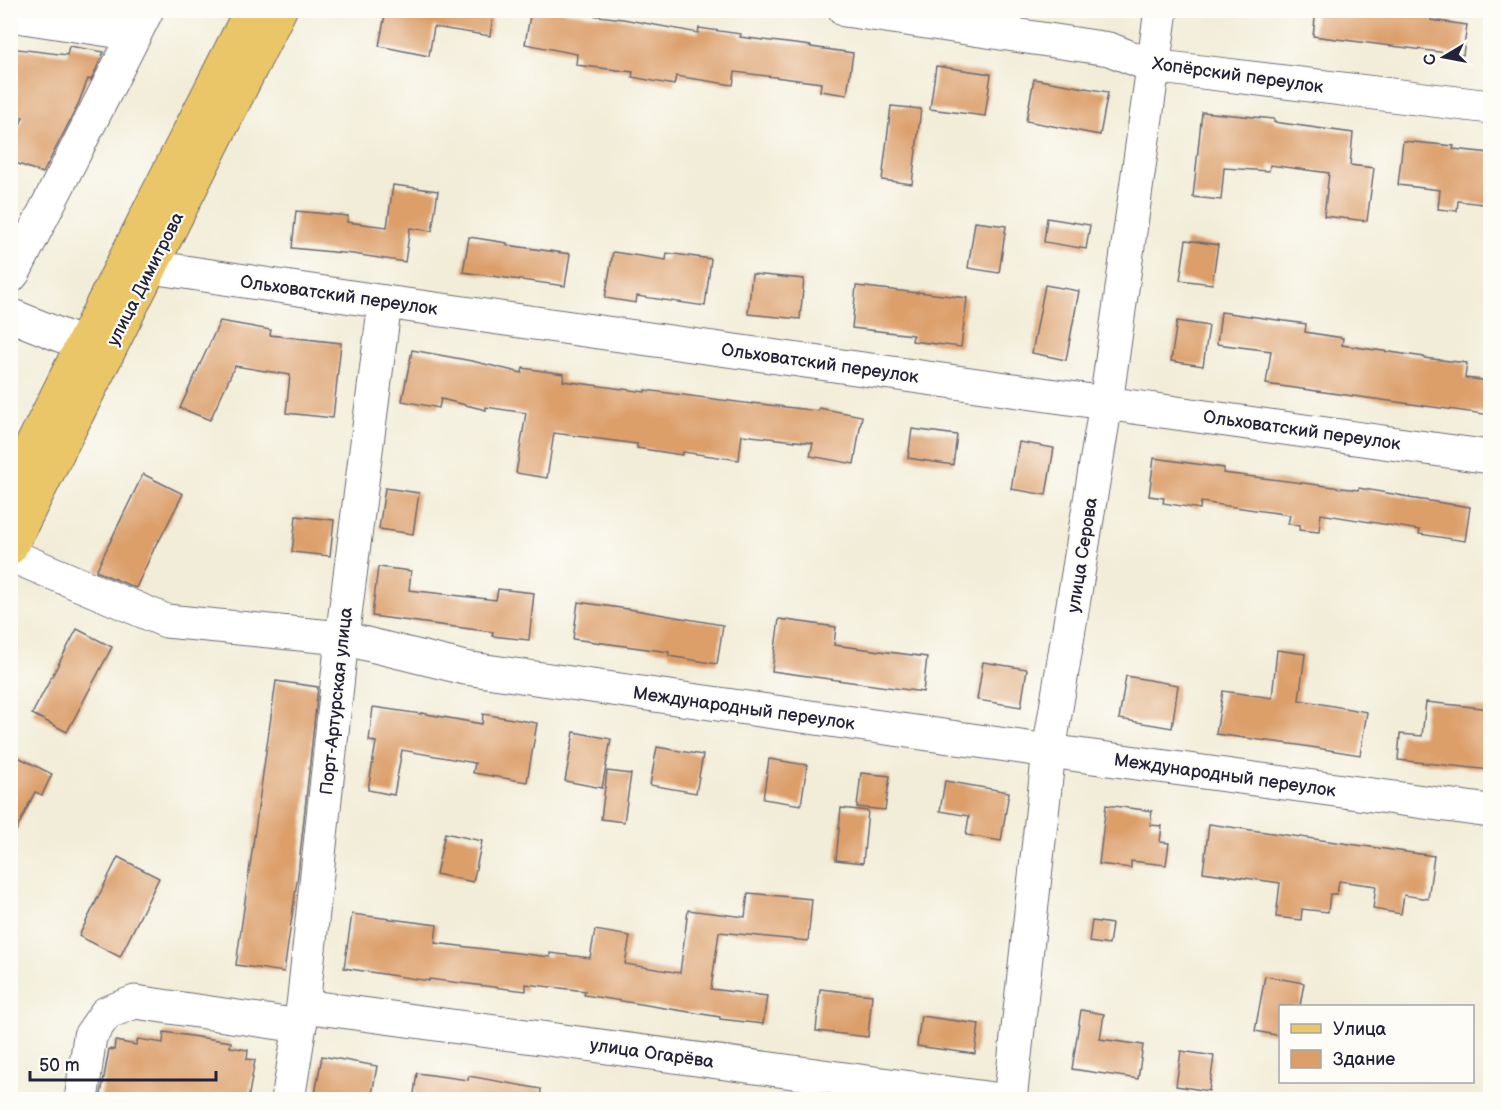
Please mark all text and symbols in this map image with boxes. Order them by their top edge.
north arrow [1414,27,1474,87]
text: С [1420,52,1441,66]
street label: Хопёрский переулок [1151,53,1325,98]
street label: улица Димитрова [103,209,188,350]
street label: Ольховатский переулок [239,271,439,320]
street label: Ольховатский переулок [720,339,920,388]
street label: Ольховатский переулок [1202,406,1402,455]
street label: улица Серова [1063,496,1102,614]
street label: Порт-Артурская улица [316,606,357,796]
street label: Международный переулок [632,683,857,735]
street label: Международный переулок [1113,750,1338,802]
legend [1279,1005,1474,1083]
text: Улица [1333,1019,1387,1040]
street label: улица Огарёва [589,1034,716,1073]
scale bar [30,1044,216,1082]
text: Здание [1333,1049,1395,1070]
text: 50 m [39,1055,80,1076]

